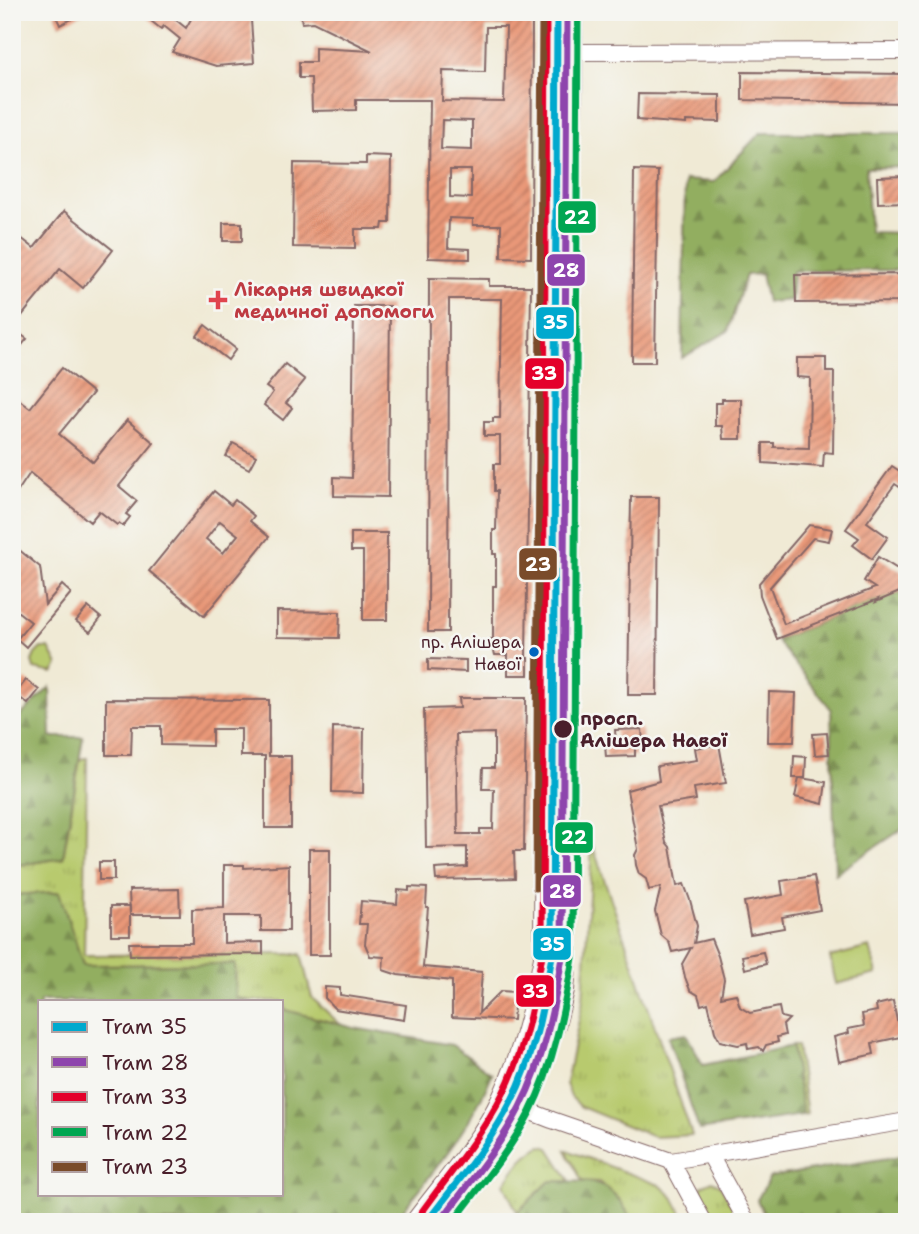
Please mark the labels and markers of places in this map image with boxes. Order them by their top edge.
place label: Лікарня швидкої медичної допомоги [234,277,434,324]
marker: Лікарня швидкої медичної допомоги [208,290,228,310]
place label: пр. Алішера Навої [421,631,522,675]
marker: пр. Алішера Навої [527,645,541,659]
place label: просп. Алішера Навої [580,706,729,753]
marker: просп. Алішера Навої [552,718,574,740]

